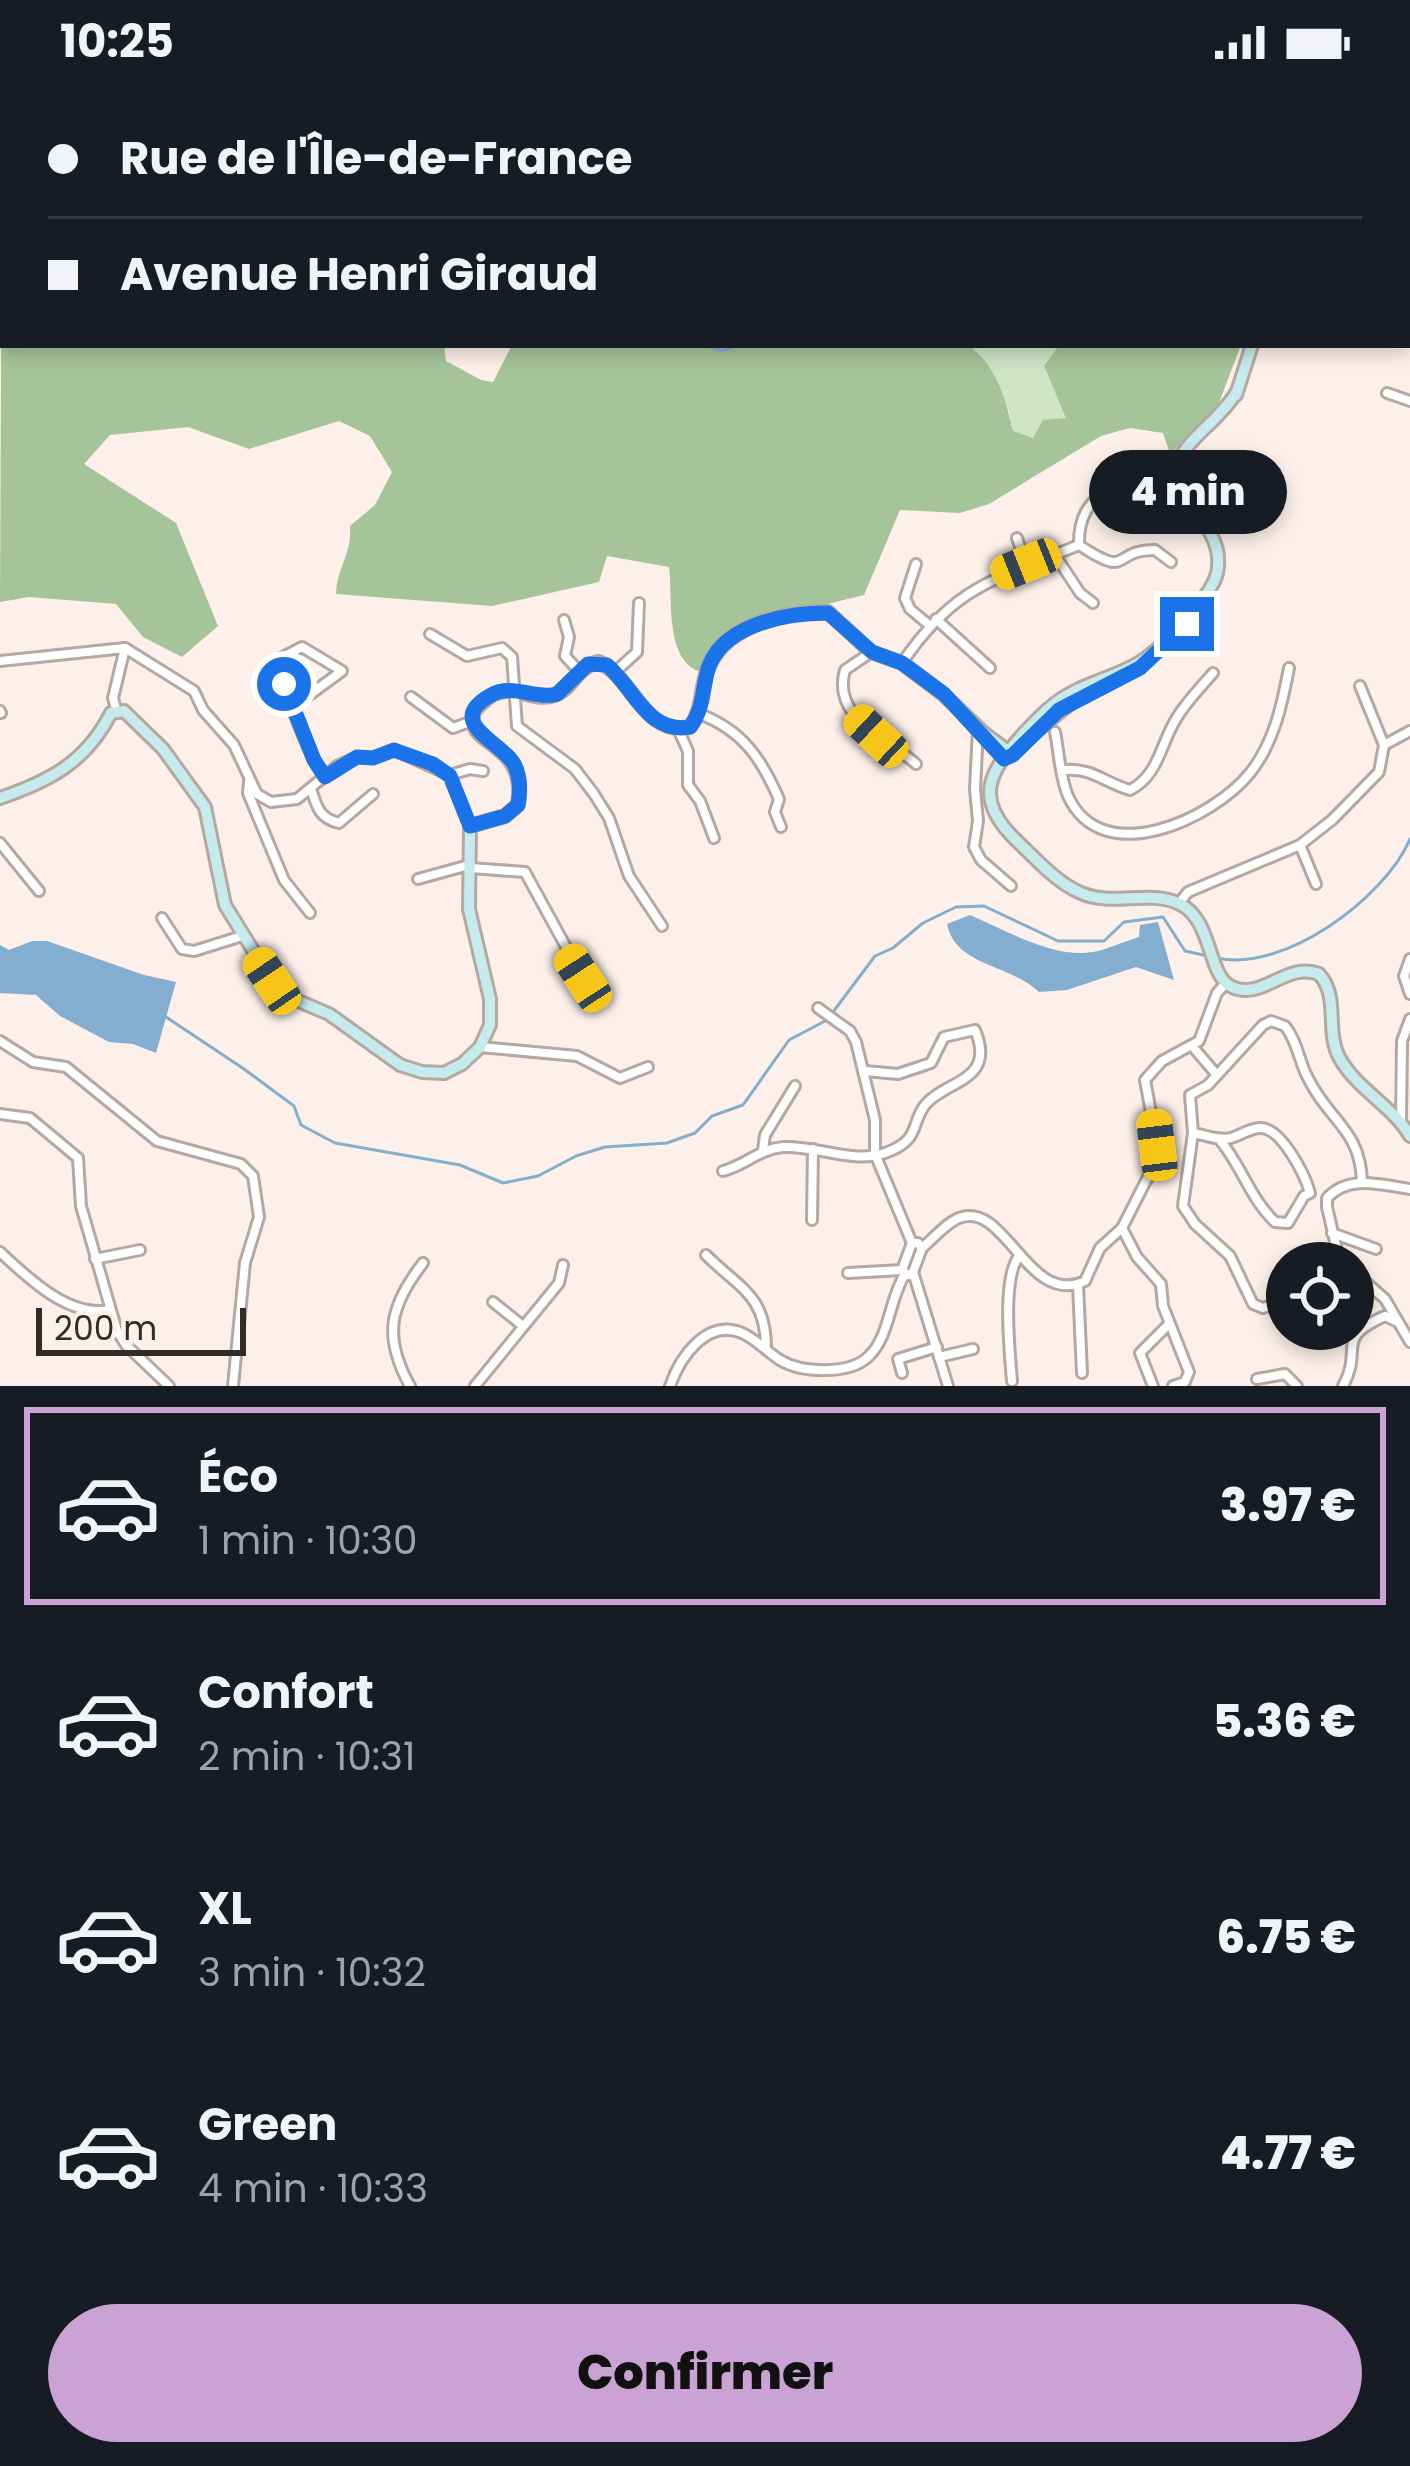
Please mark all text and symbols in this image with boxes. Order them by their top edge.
text: 10:25 [60,10,174,73]
text: Rue de l'Île-de-France [120,127,632,190]
text: Avenue Henri Giraud [120,243,598,306]
callout: 4 min [1088,450,1286,534]
text: 4 min [1131,464,1245,519]
car [986,534,1066,594]
route end [1160,597,1214,651]
route start [257,657,311,711]
car [837,698,915,774]
car [548,938,618,1018]
car [237,941,307,1021]
car [1135,1107,1179,1183]
map controls [1266,1242,1374,1350]
button: locate [1266,1242,1374,1350]
scale bar [36,1302,246,1355]
text: 200 m [54,1305,157,1352]
text: Éco [198,1445,278,1508]
icon: car [54,1452,162,1560]
text: 3.97 € [1220,1474,1356,1537]
text: 1 min · 10:30 [198,1513,417,1568]
text: Confort [198,1661,374,1724]
icon: car [54,1668,162,1776]
text: 5.36 € [1213,1690,1356,1753]
text: 2 min · 10:31 [198,1729,415,1784]
text: XL [198,1877,252,1940]
icon: car [54,1884,162,1992]
text: 6.75 € [1217,1906,1356,1969]
text: 3 min · 10:32 [198,1945,426,2000]
text: Green [198,2093,337,2156]
icon: car [54,2100,162,2208]
text: 4.77 € [1220,2122,1356,2185]
text: 4 min · 10:33 [198,2161,428,2216]
button: Confirmer [48,2304,1362,2442]

